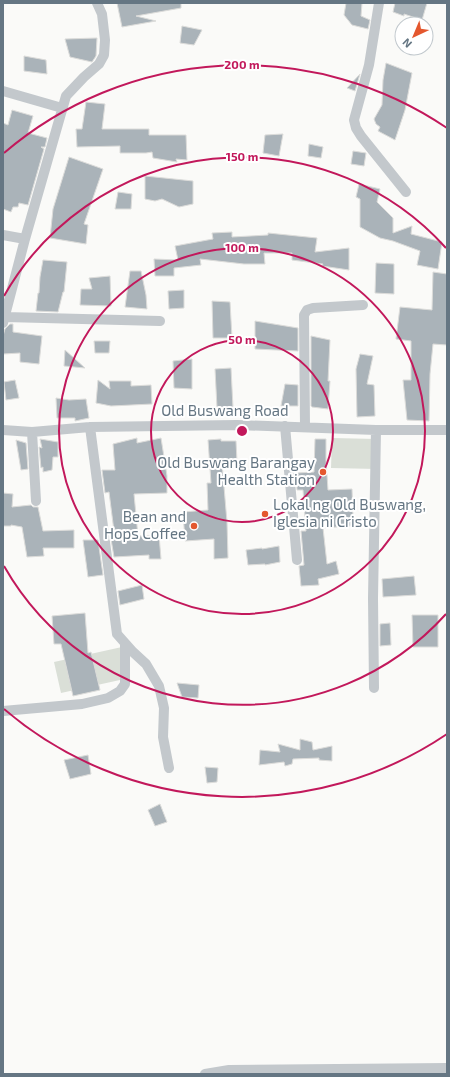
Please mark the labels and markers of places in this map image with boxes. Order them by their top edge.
centre of rings [235,424,249,438]
place label: Old Buswang Barangay Health Station [157,453,315,488]
marker: Old Buswang Barangay Health Station [318,467,328,477]
place label: Lokal ng Old Buswang, Iglesia ni Cristo [273,495,426,530]
place label: Bean and Hops Coffee [104,507,186,542]
marker: Lokal ng Old Buswang, Iglesia ni Cristo [260,509,270,519]
marker: Bean and Hops Coffee [189,521,199,531]

